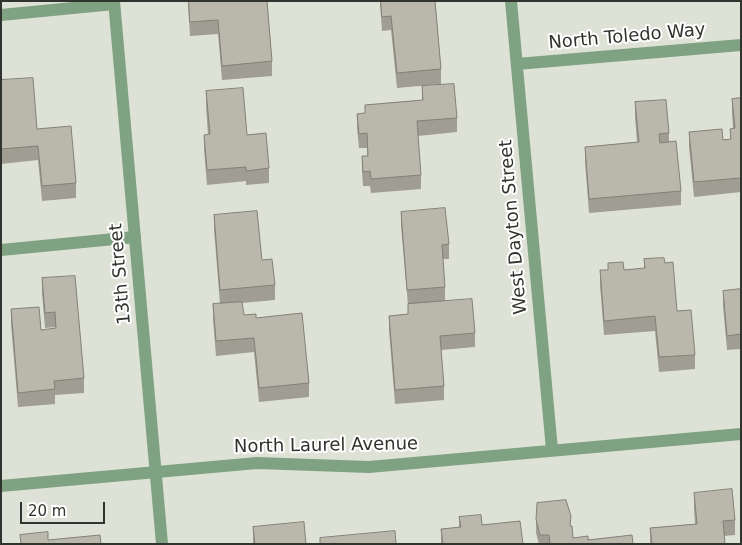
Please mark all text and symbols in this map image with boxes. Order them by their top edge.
street label: North Toledo Way [548,19,706,55]
street label: West Dayton Street [496,139,532,315]
street label: 13th Street [106,222,136,326]
street label: North Laurel Avenue [234,434,418,458]
scale bar [22,492,108,524]
text: 20 m [28,502,66,520]

